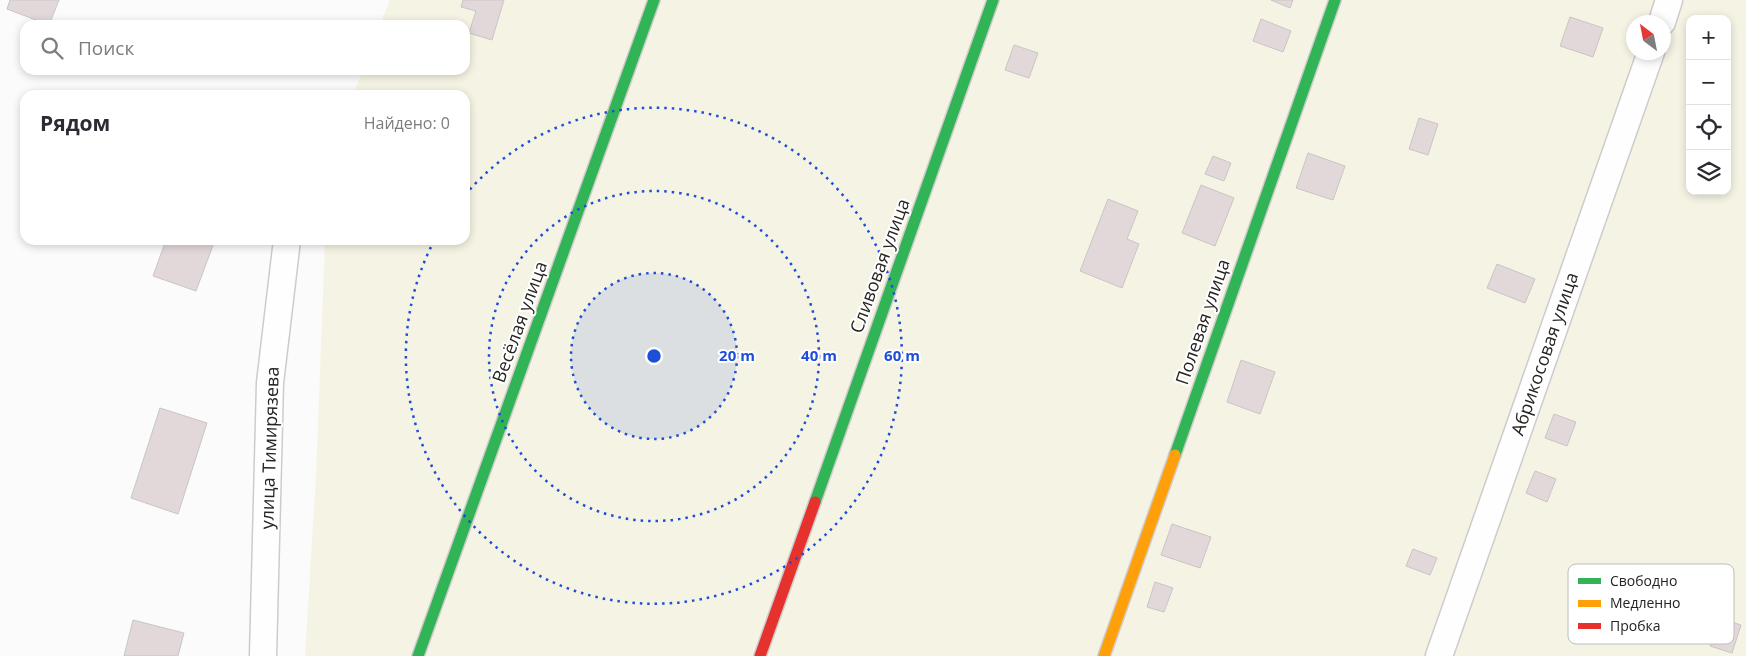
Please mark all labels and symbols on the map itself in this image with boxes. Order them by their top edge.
north arrow [1626,15,1671,60]
street label: Сливовая улица [844,195,914,336]
street label: Полевая улица [1169,256,1235,388]
street label: Весёлая улица [486,258,552,386]
street label: Абрикосовая улица [1505,269,1583,438]
text: 20 m [719,345,755,365]
text: 40 m [801,345,837,365]
text: 60 m [884,345,920,365]
centre of rings [645,347,663,365]
street label: улица Тимирязева [254,366,284,530]
legend [1568,564,1734,644]
text: Свободно [1610,571,1677,590]
text: Медленно [1610,593,1681,612]
text: Пробка [1610,616,1661,635]

